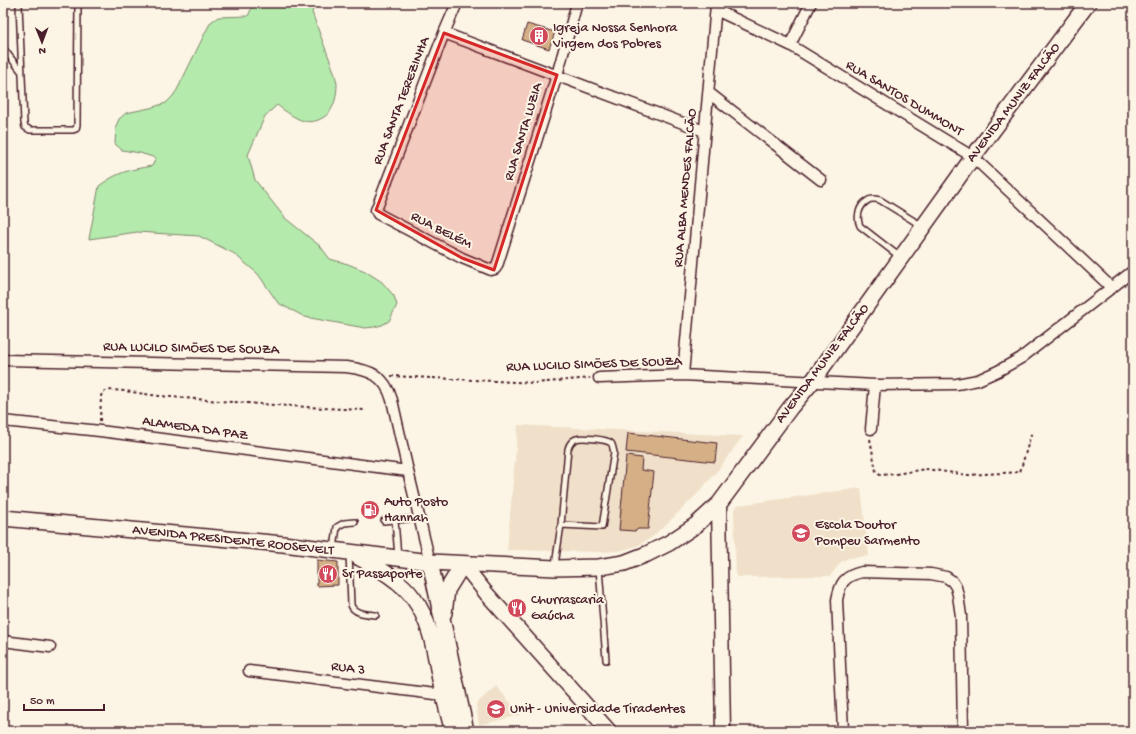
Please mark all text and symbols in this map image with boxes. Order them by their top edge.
place label: Igreja Nossa Senhora Virgem dos Pobres [552,20,679,53]
north arrow [22,22,62,62]
building icon: Igreja Nossa Senhora Virgem dos Pobres [528,25,550,47]
street label: RUA SANTA TEREZINHA [370,34,435,167]
street label: AVENIDA MUNIZ FALCÃO [963,39,1065,166]
text: N [38,44,46,56]
street label: RUA SANTOS DUMMONT [842,57,966,141]
street label: RUA SANTA LUZIA [501,80,547,183]
street label: RUA ALBA MENDES FALCÃO [671,107,701,268]
street label: RUA BELÉM [408,208,475,254]
street label: AVENIDA MUNIZ FALCÃO [772,300,874,427]
street label: RUA LUCILO SIMÕES DE SOUZA [103,339,280,359]
street label: RUA LUCILO SIMÕES DE SOUZA [506,353,683,377]
street label: ALAMEDA DA PAZ [141,413,250,445]
place label: Auto Posto Hannah [384,494,448,527]
fuel station icon: Auto Posto Hannah [359,499,381,521]
place label: Escola Doutor Pompeu Sarmento [814,517,920,550]
street label: AVENIDA PRESIDENTE ROOSEVELT [131,522,335,560]
school or university icon: Escola Doutor Pompeu Sarmento [790,522,812,544]
restaurant icon: Sr Passaporte [317,563,339,585]
place label: Sr Passaporte [342,566,423,583]
place label: Churrascaria Gaúcha [531,592,605,625]
restaurant icon: Churrascaria Gaúcha [506,597,528,619]
street label: RUA 3 [330,658,366,680]
scale bar [24,686,104,712]
text: 50 m [30,695,55,709]
school or university icon: Unit - Universidade Tiradentes [485,698,507,720]
place label: Unit - Universidade Tiradentes [510,701,686,718]

